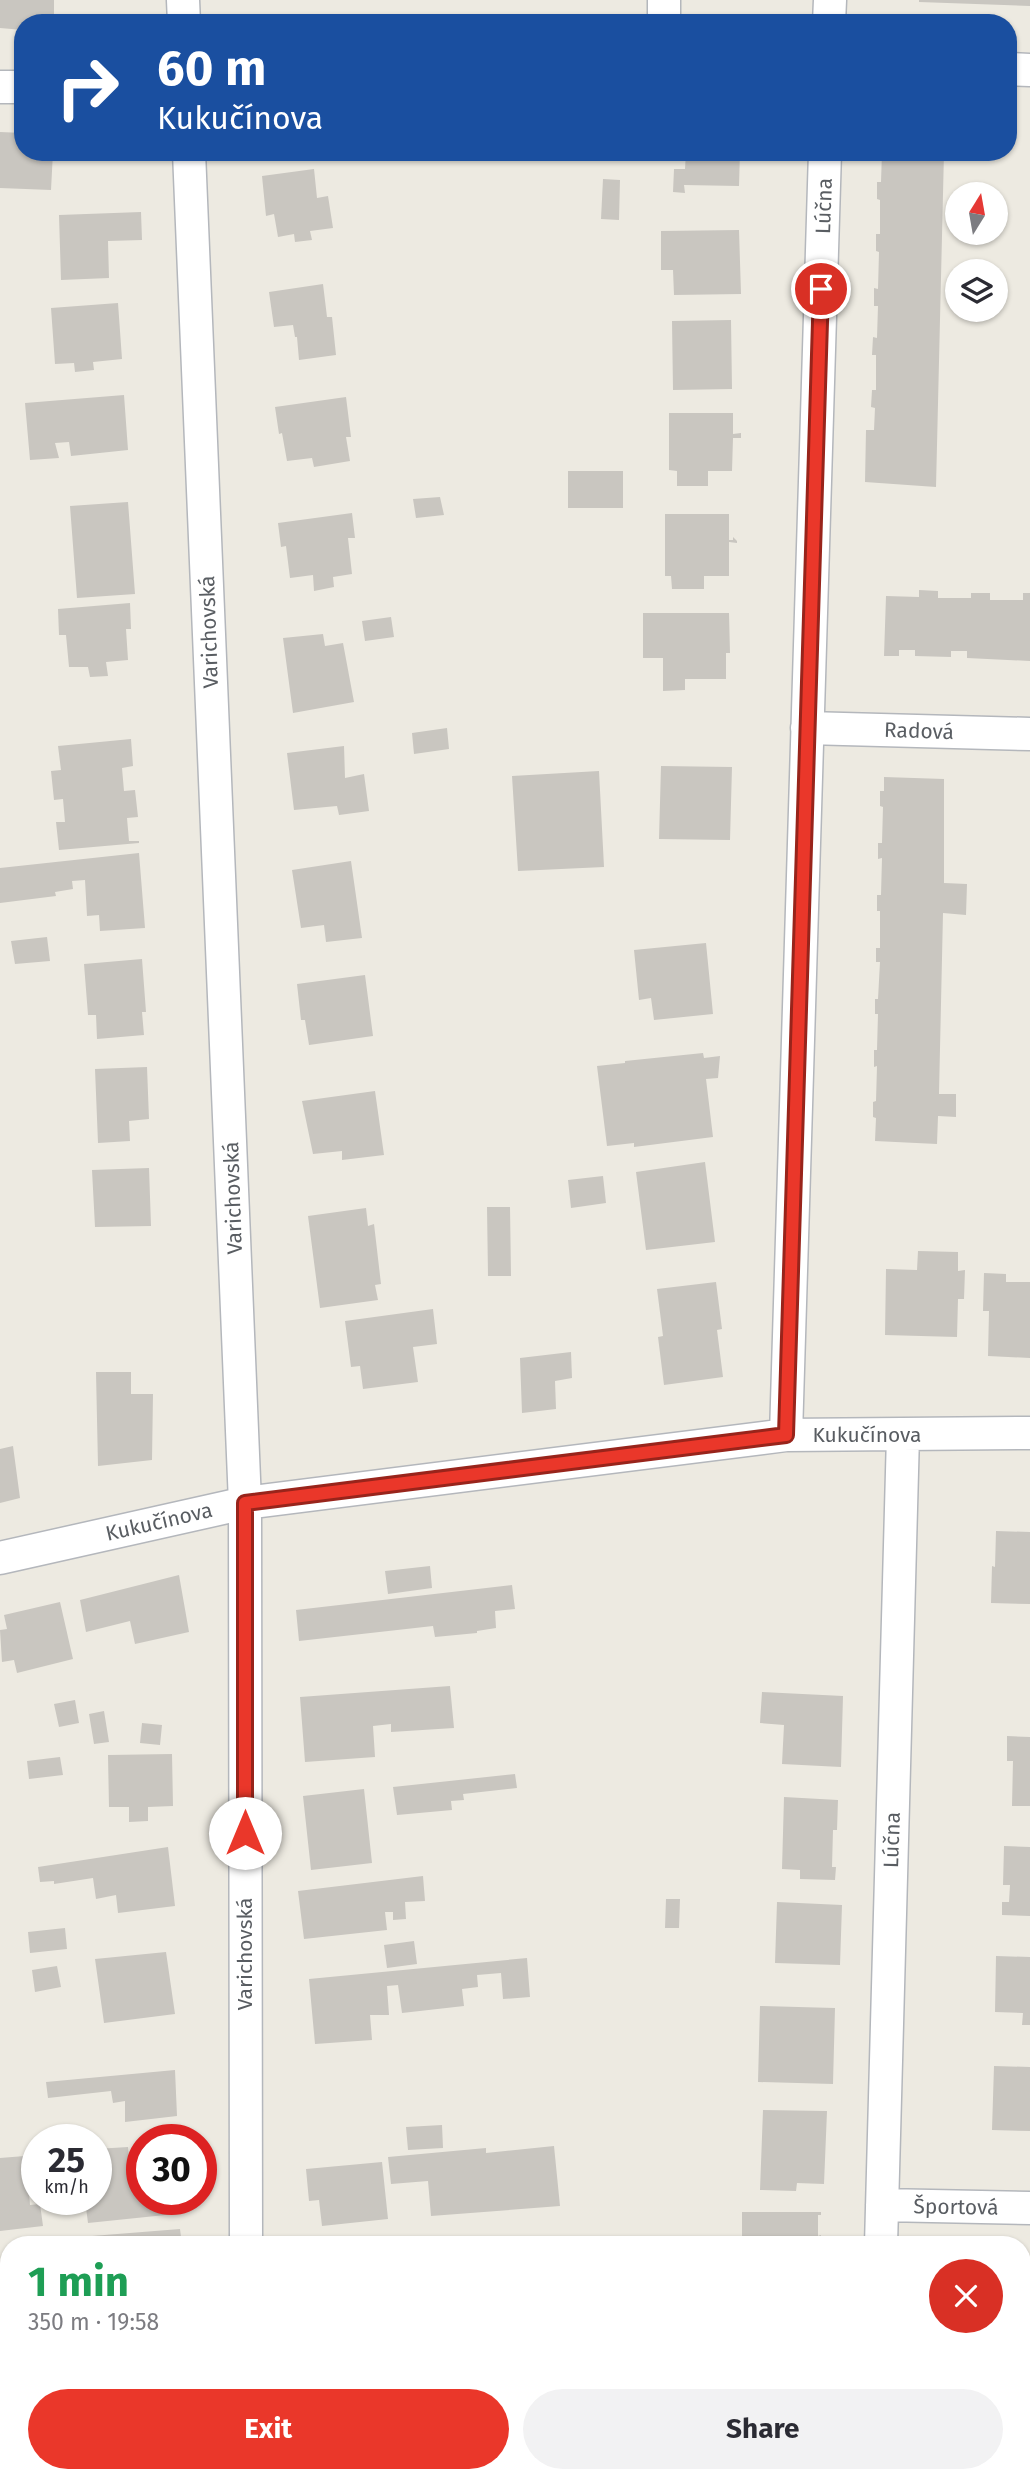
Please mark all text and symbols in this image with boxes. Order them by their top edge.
text: 60 m [157,39,266,98]
icon: right [42,42,133,133]
text: Kukučínova [157,99,323,137]
street label: Lúčna [810,177,838,235]
north arrow [945,182,1008,245]
map controls [945,182,1008,322]
pin [791,259,851,319]
button: layers [945,259,1008,322]
icon: arrive [802,270,840,308]
street label: Varichovská [194,575,224,689]
street label: Radová [884,717,954,745]
street label: Varichovská [218,1141,248,1255]
street label: Kukučínova [812,1422,922,1448]
street label: Kukučínova [103,1497,215,1547]
position arrow [208,1796,282,1870]
street label: Lúčna [878,1811,906,1869]
street label: Varichovská [232,1898,258,2010]
speed limit sign: 30 [126,2124,217,2215]
text: 25 [48,2139,85,2181]
text: km/h [44,2176,89,2198]
street label: Športová [913,2193,999,2221]
text: 1 min [28,2257,129,2307]
button: close [929,2259,1003,2333]
text: 350 m · 19:58 [28,2308,159,2336]
button: Exit [28,2389,509,2469]
button: Share [523,2389,1003,2469]

